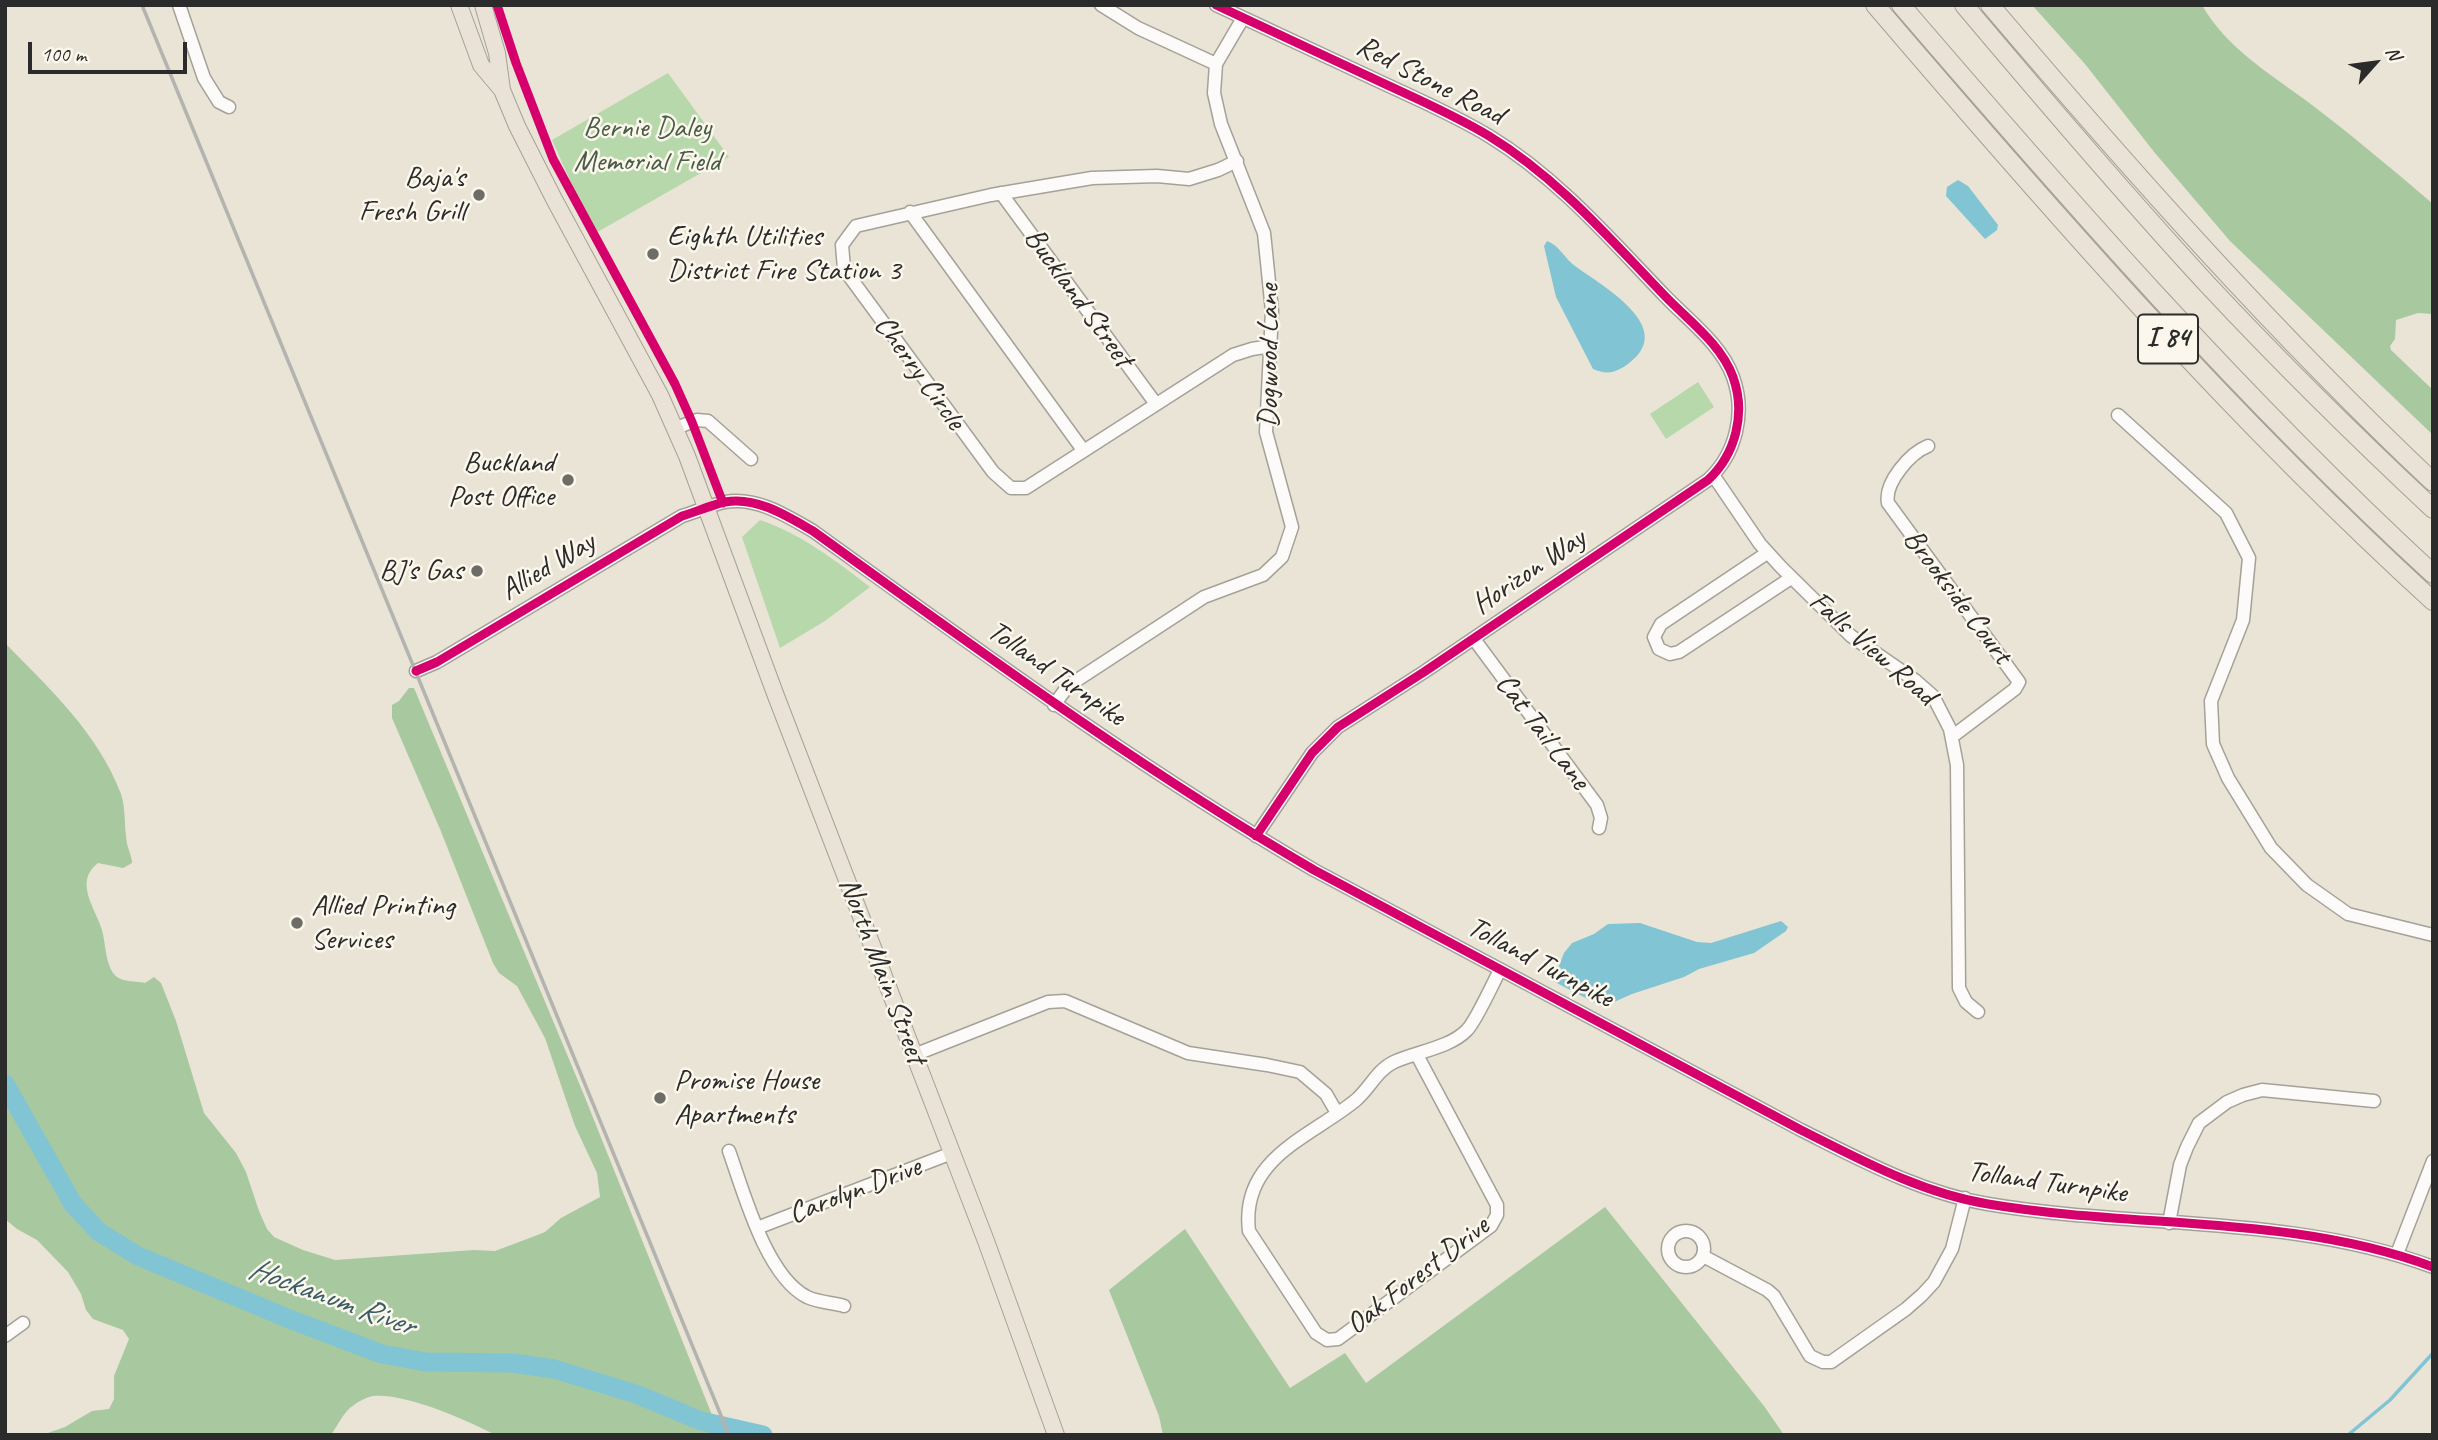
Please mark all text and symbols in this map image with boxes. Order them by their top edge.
scale bar [32,28,191,72]
street label: Red Stone Road [1350,28,1510,134]
north arrow [2340,28,2410,98]
text: 100 m [41,41,86,67]
text: N [2380,42,2407,64]
park label: Bernie Daley Memorial Field [574,110,720,180]
place label: Baja's Fresh Grill [359,160,465,230]
marker: Baja's Fresh Grill [471,187,487,203]
place label: Eighth Utilities District Fire Station 3 [667,219,901,290]
street label: Buckland Street [1015,221,1141,375]
marker: Eighth Utilities District Fire Station 3 [645,246,661,262]
street label: Dogwood Lane [1251,284,1287,428]
street label: Cherry Circle [865,309,973,437]
road number: I 84 [2138,314,2198,364]
place label: Buckland Post Office [448,445,554,516]
marker: Buckland Post Office [560,472,576,488]
street label: Horizon Way [1465,521,1593,623]
street label: Brookside Court [1895,522,2019,672]
street label: Allied Way [494,525,602,609]
place label: BJ's Gas [379,553,463,589]
marker: BJ's Gas [469,563,485,579]
street label: Falls View Road [1801,584,1943,714]
street label: Tolland Turnpike [980,613,1132,735]
street label: Cat Tail Lane [1487,667,1597,797]
street label: North Main Street [830,873,934,1069]
place label: Allied Printing Services [311,888,454,958]
street label: Tolland Turnpike [1461,909,1619,1017]
marker: Allied Printing Services [289,915,305,931]
place label: Promise House Apartments [674,1063,819,1134]
marker: Promise House Apartments [652,1090,668,1106]
street label: Carolyn Drive [784,1149,926,1233]
street label: Tolland Turnpike [1965,1154,2129,1212]
street label: Oak Forest Drive [1339,1209,1497,1343]
water label: Hockanum River [243,1250,419,1346]

